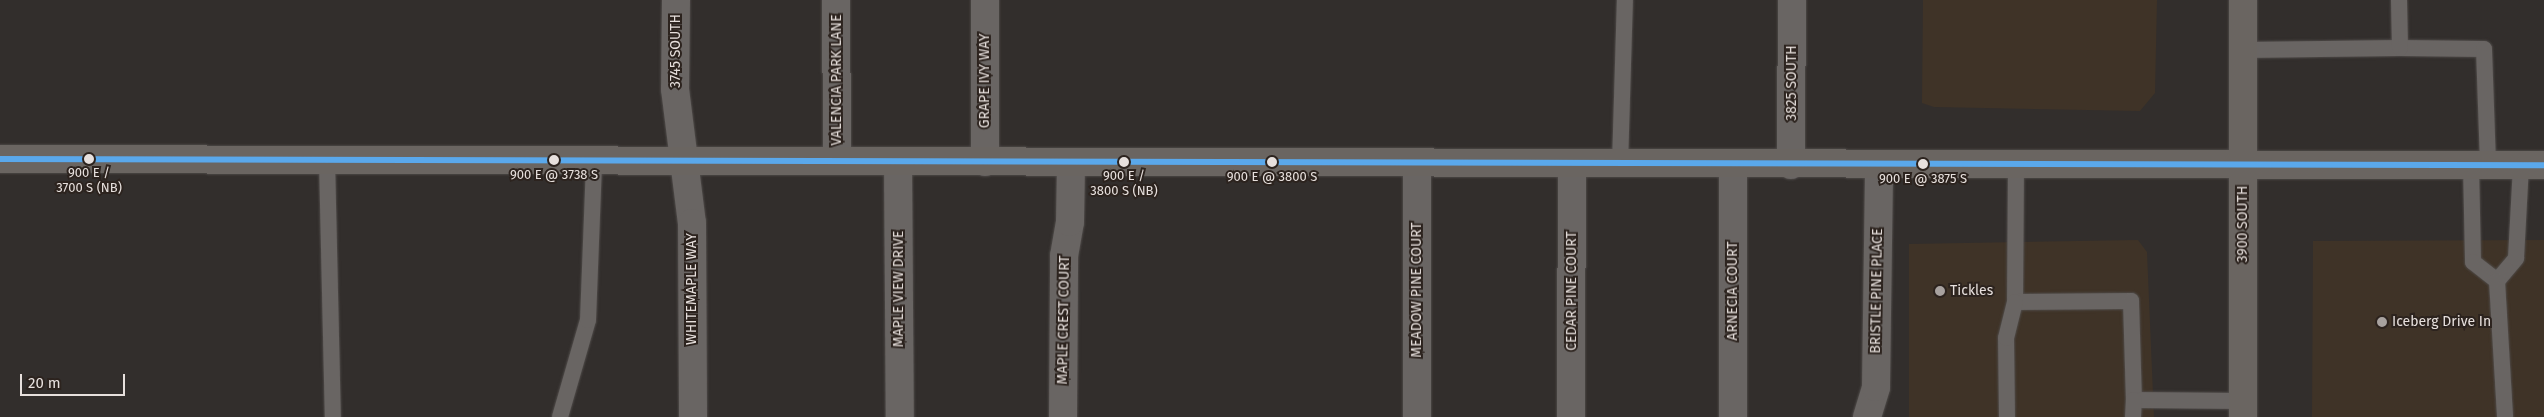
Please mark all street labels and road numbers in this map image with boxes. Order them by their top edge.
street label: 3745 SOUTH [668,14,684,88]
street label: VALENCIA PARK LANE [829,14,845,146]
street label: GRAPE IVY WAY [977,34,993,128]
street label: 3825 SOUTH [1784,45,1800,121]
street label: 3900 SOUTH [2235,186,2251,262]
street label: MEADOW PINE COURT [1409,222,1425,358]
street label: BRISTLE PINE PLACE [1868,228,1886,354]
street label: MAPLE VIEW DRIVE [891,231,907,347]
street label: CEDAR PINE COURT [1564,231,1580,351]
street label: WHITEMAPLE WAY [684,233,700,345]
street label: ARNECIA COURT [1725,241,1741,341]
street label: MAPLE CREST COURT [1054,255,1074,385]

